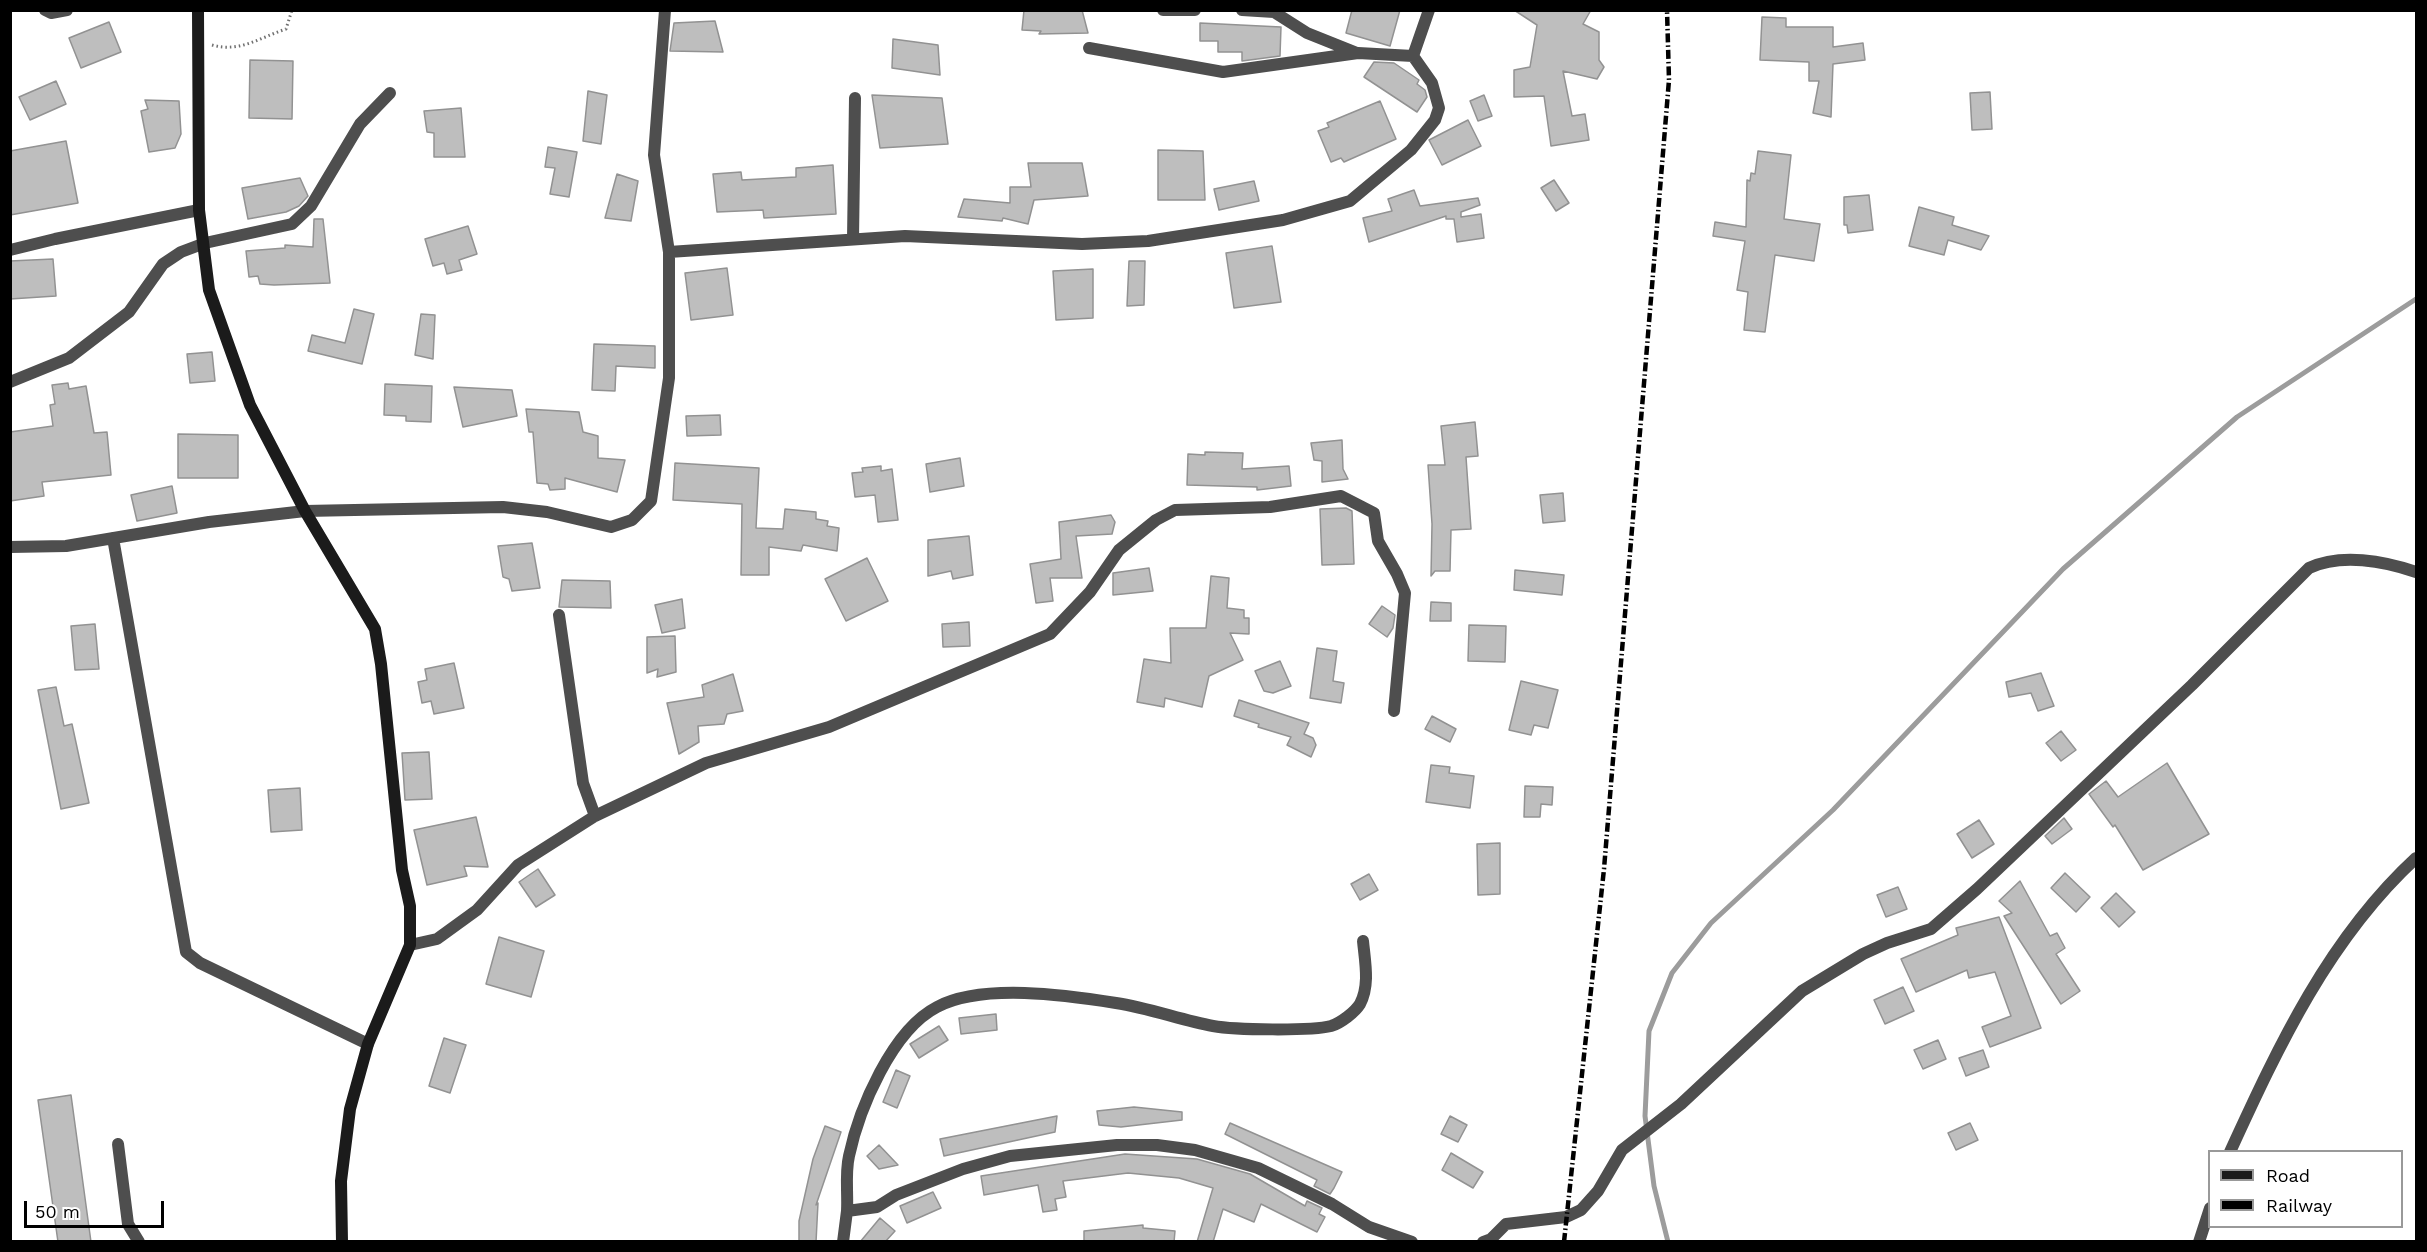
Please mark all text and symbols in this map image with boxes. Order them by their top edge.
legend [2208,1150,2403,1228]
text: Road [2266,1165,2310,1186]
scale bar [27,1189,166,1227]
text: Railway [2266,1195,2332,1216]
text: 50 m [35,1201,80,1222]

